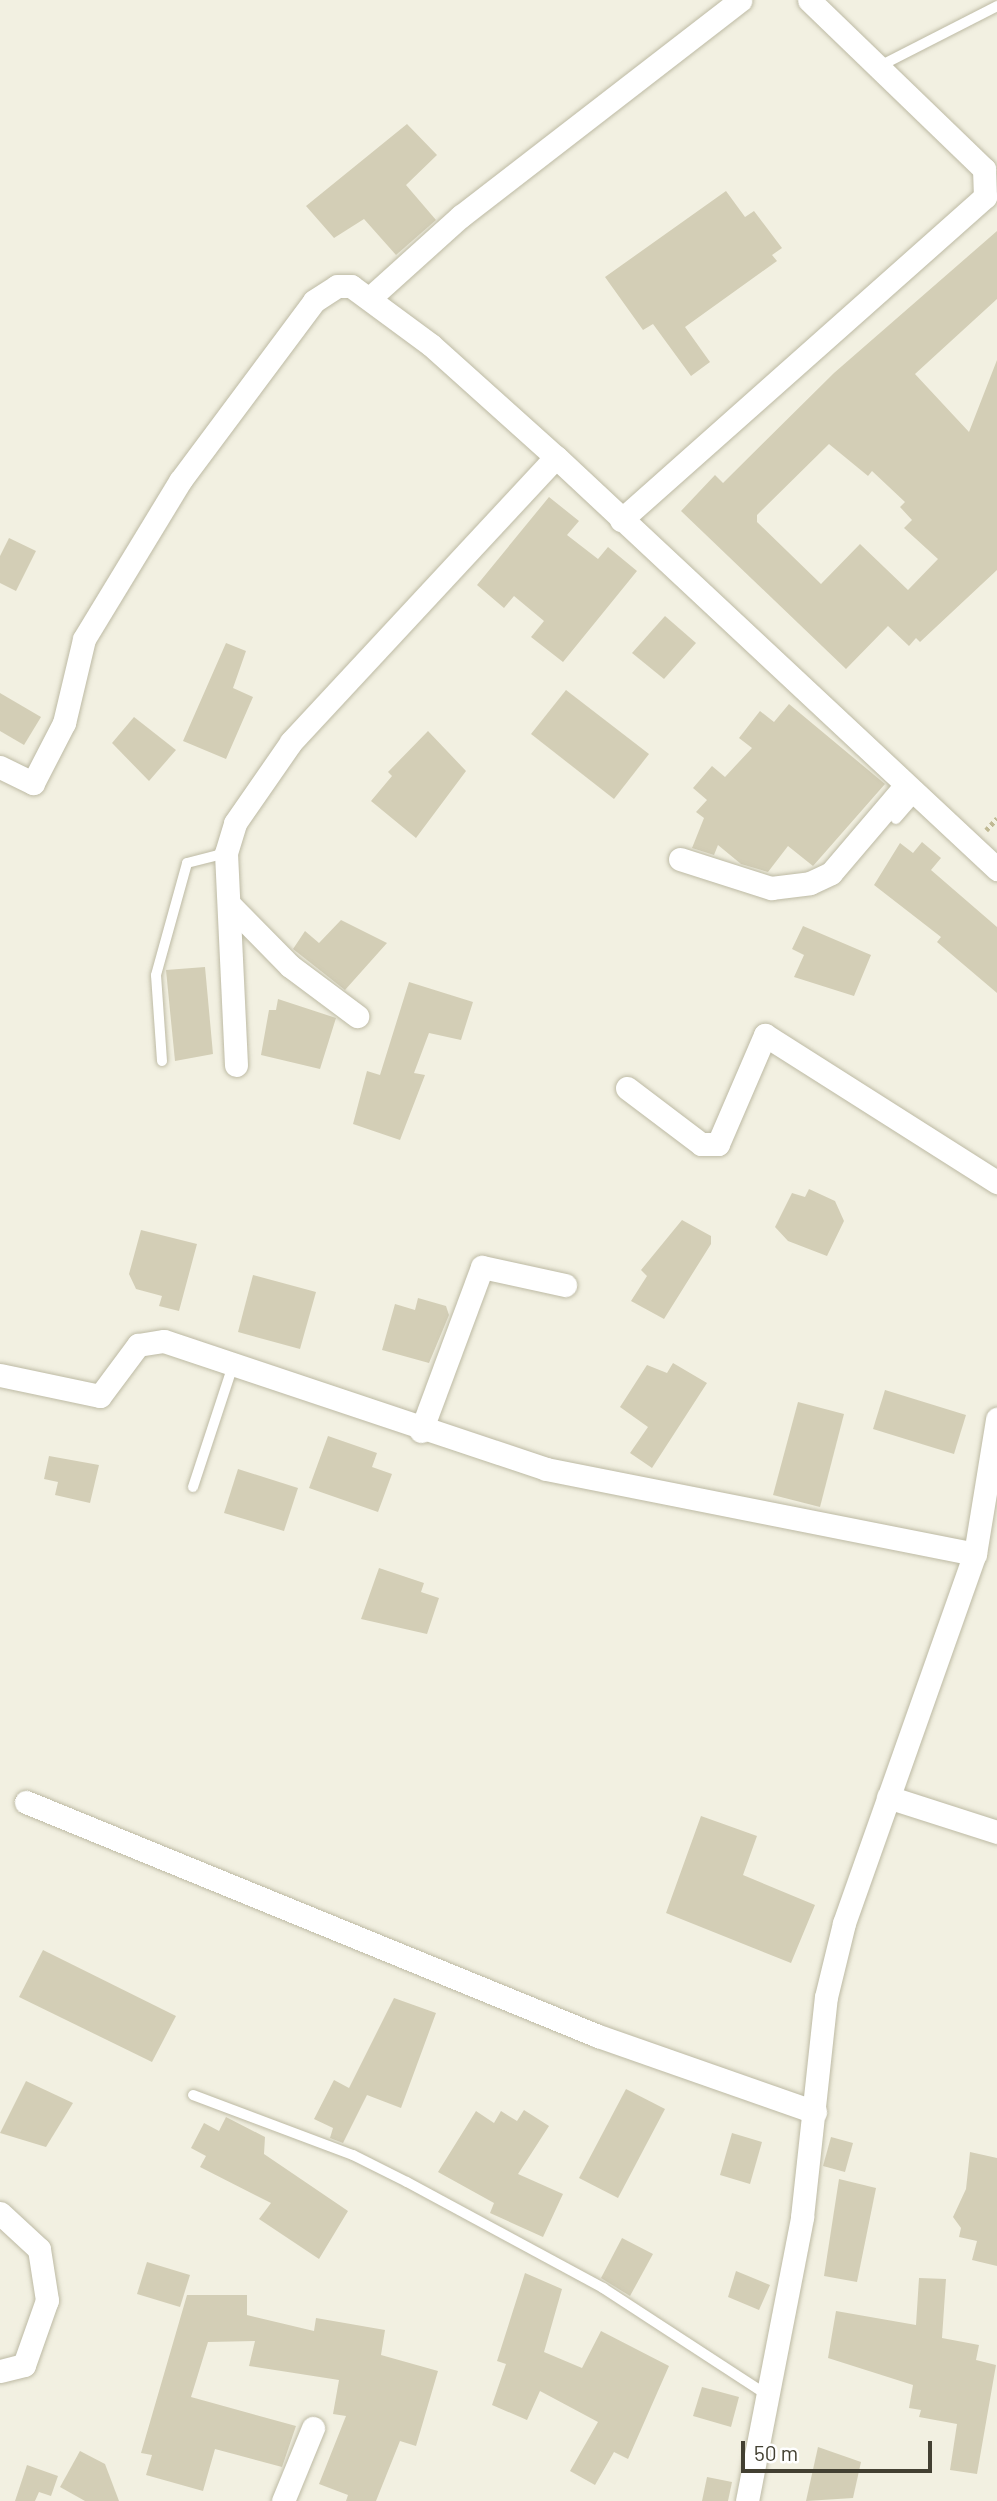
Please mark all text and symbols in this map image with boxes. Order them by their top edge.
scale bar [745,2428,936,2472]
text: 50 m [754,2440,798,2465]

